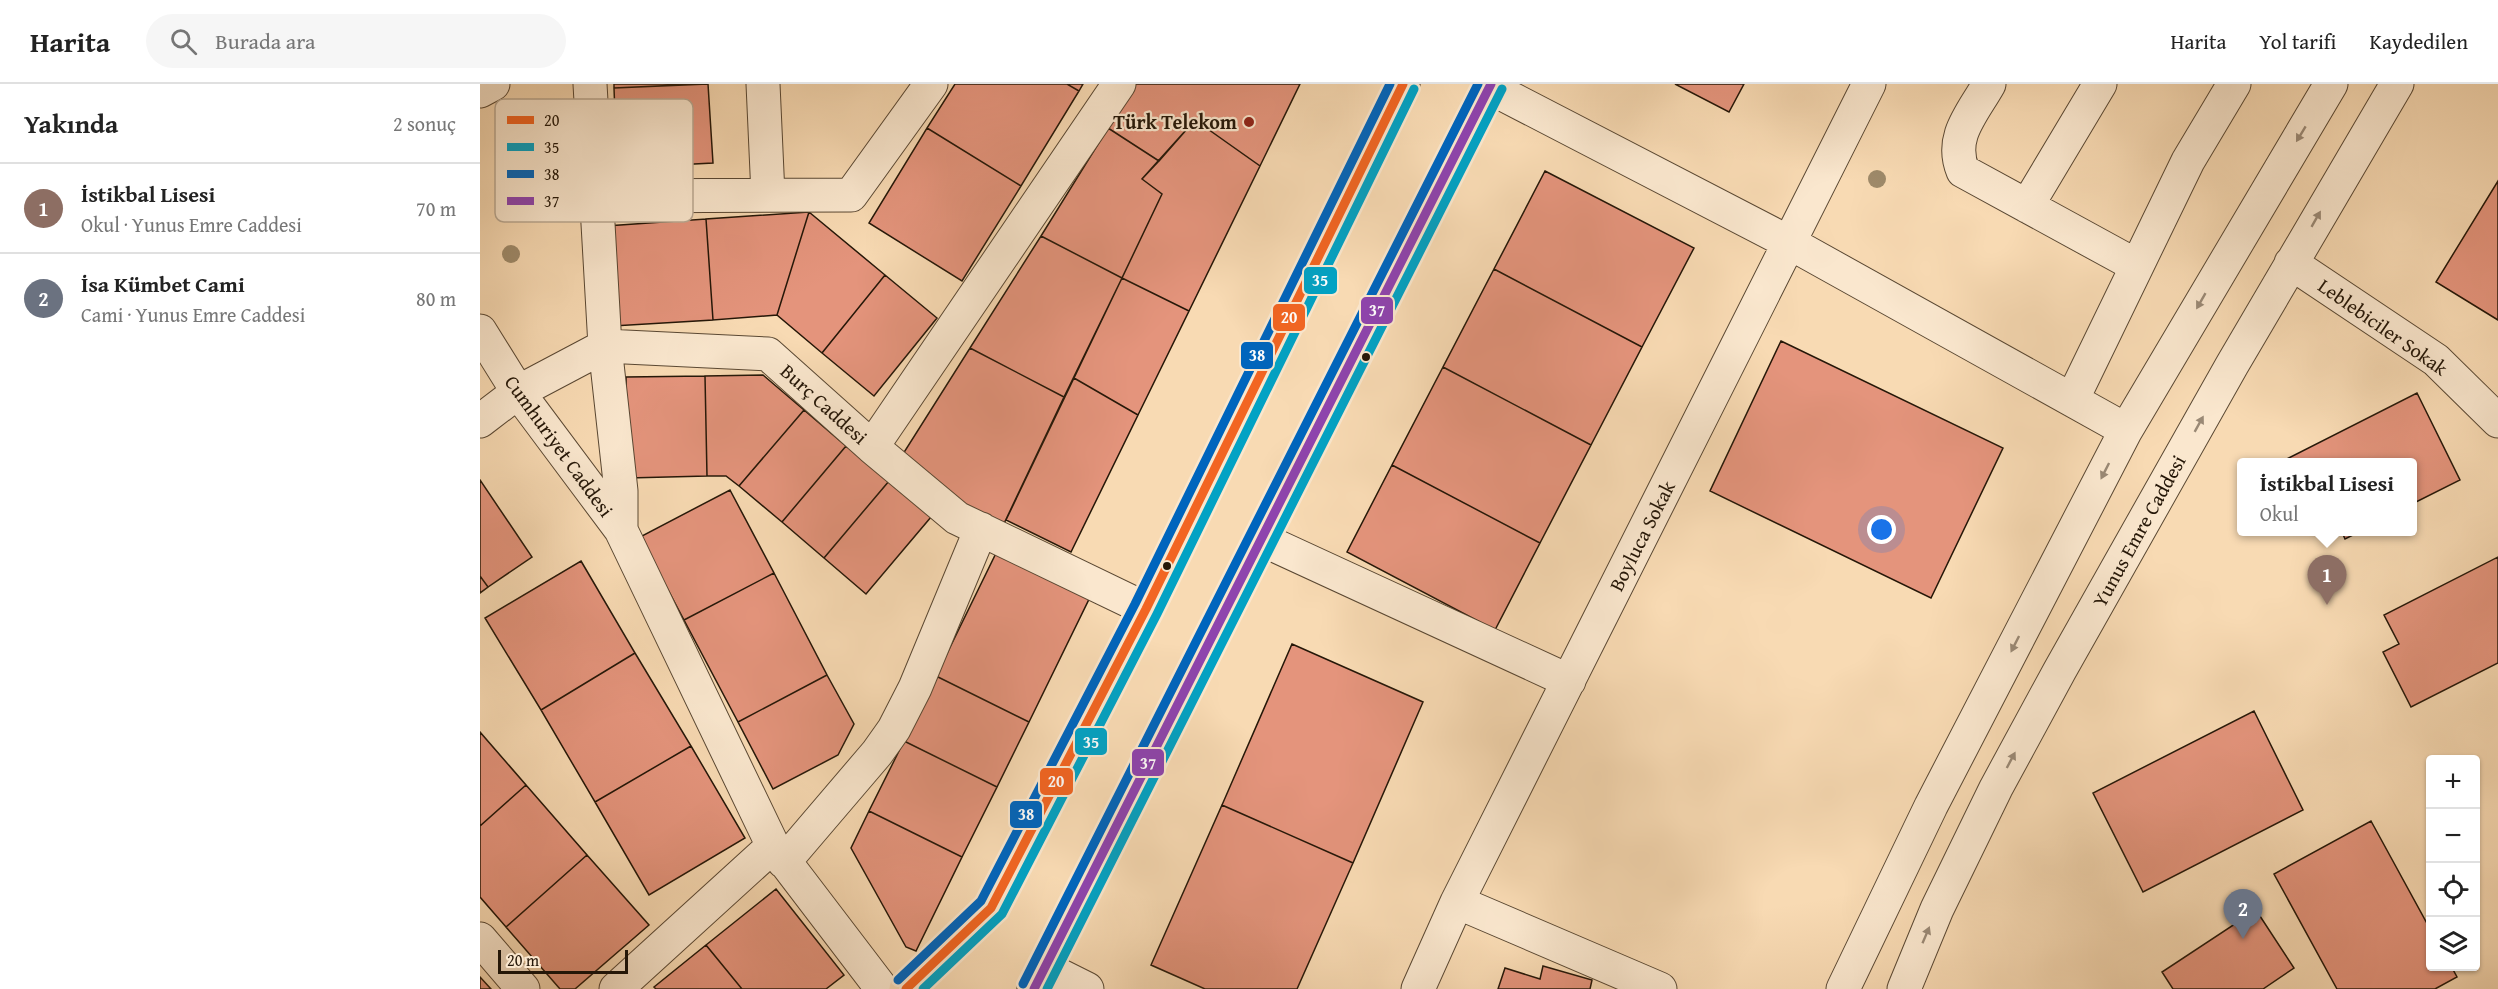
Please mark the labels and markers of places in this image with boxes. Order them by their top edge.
place label: Türk Telekom [1113,107,1237,136]
marker: Türk Telekom [1242,115,1256,129]
unlabelled marker [1360,351,1372,363]
pin: 1 [2308,556,2346,605]
unlabelled marker [1161,560,1173,572]
pin: 2 [2224,890,2262,939]

